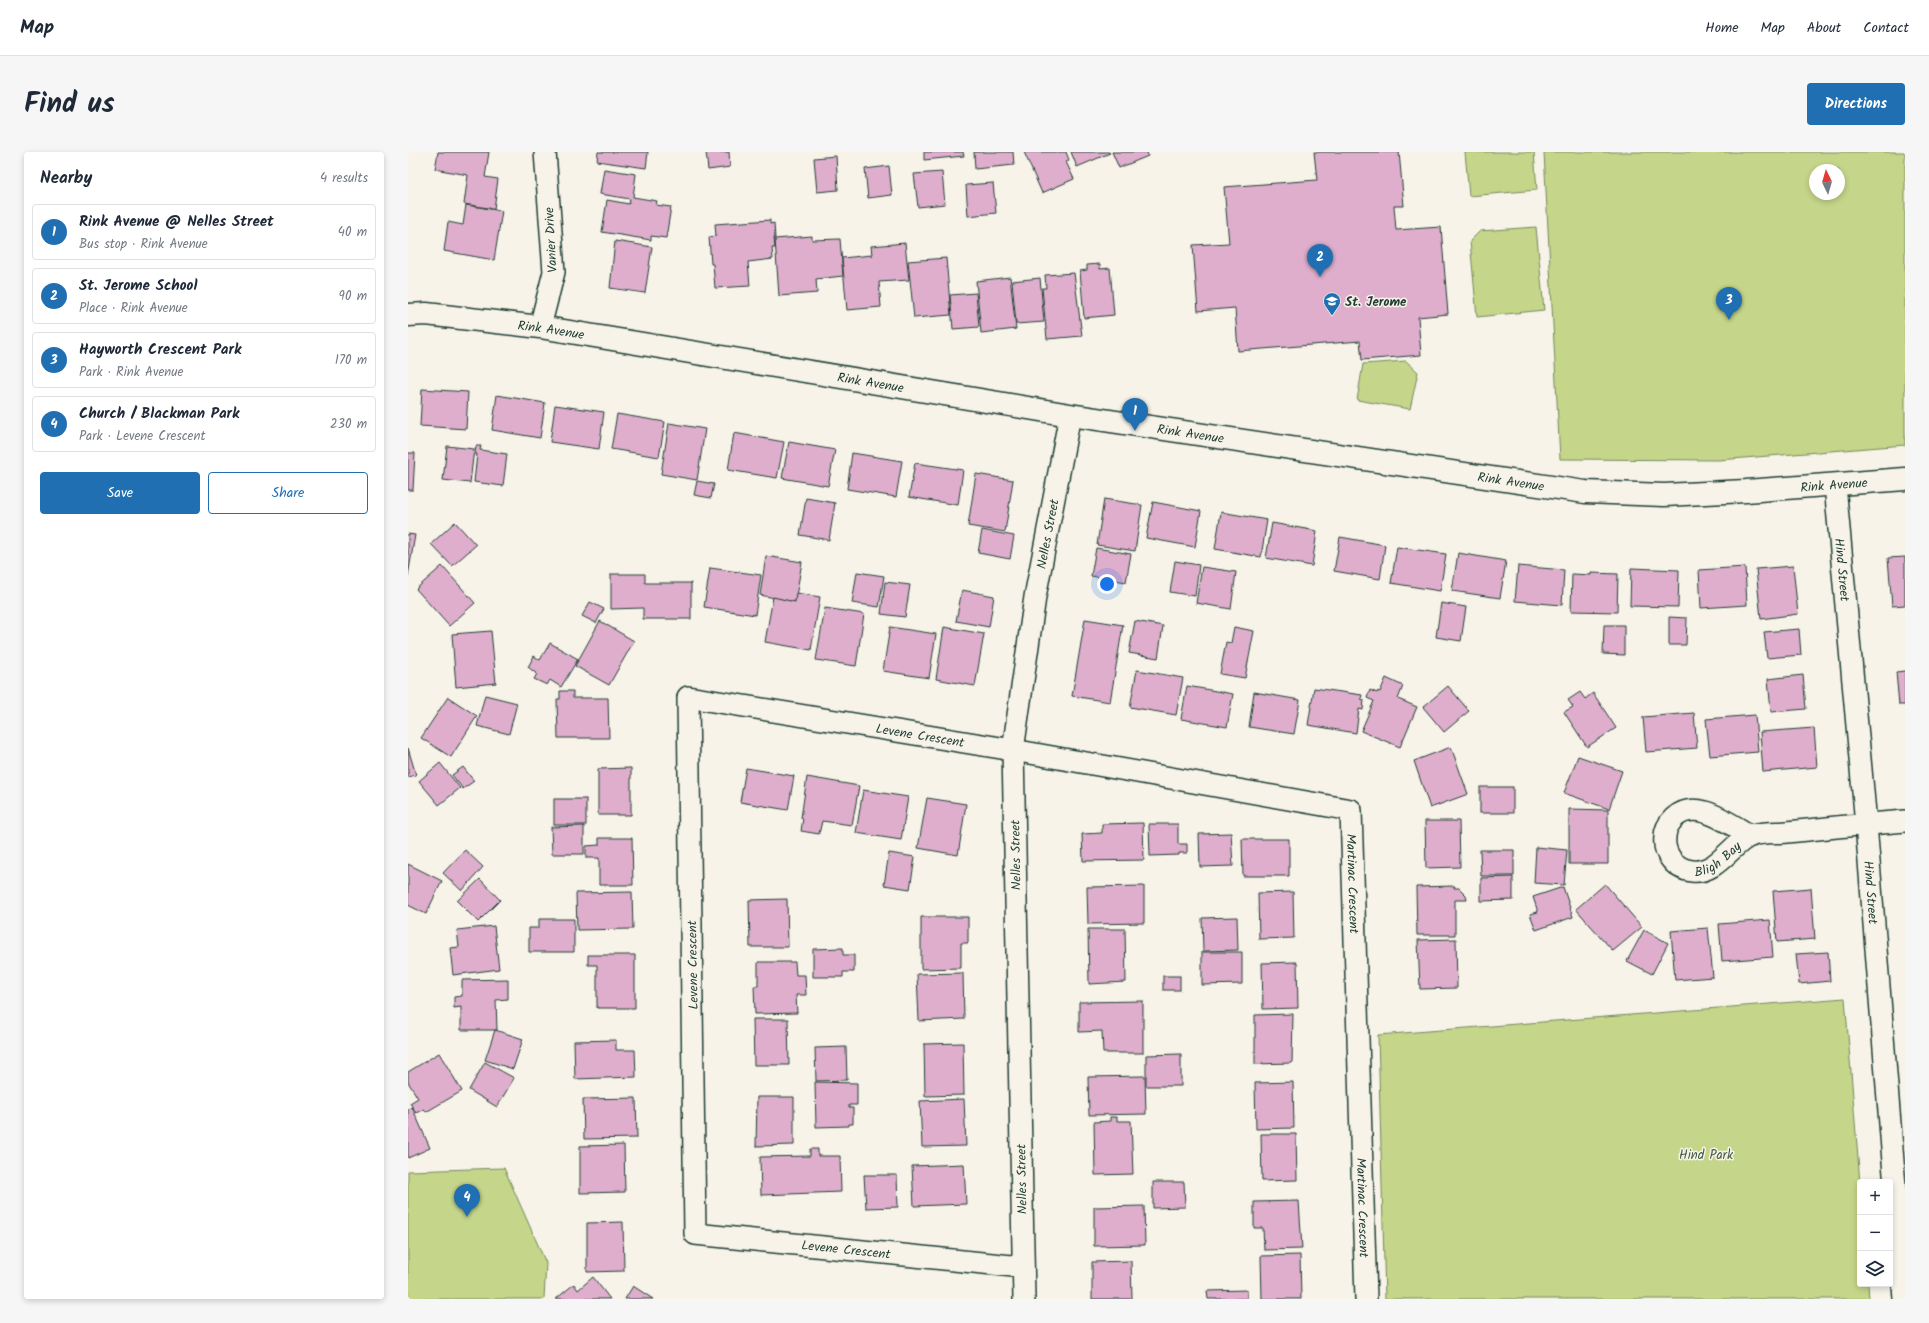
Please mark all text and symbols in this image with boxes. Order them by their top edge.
text: Map [20,13,54,43]
text: Home [1705,17,1739,39]
text: Map [1761,17,1785,39]
text: About [1807,17,1841,39]
text: Contact [1863,17,1909,39]
text: Find us [24,82,115,127]
button: Directions [1807,83,1905,125]
north arrow [1809,164,1845,200]
text: Nearby [40,165,92,192]
text: 4 results [320,168,368,189]
street label: Vanier Drive [539,207,564,273]
text: Rink Avenue @ Nelles Street [79,210,274,234]
text: 1 [52,222,56,243]
text: 40 m [338,222,367,243]
text: Bus stop · Rink Avenue [79,234,208,255]
pin: 2 [1307,244,1333,277]
text: St. Jerome School [79,274,197,298]
text: 2 [50,286,58,307]
text: 90 m [339,286,367,307]
pin: 3 [1716,287,1742,320]
school or university icon: St. Jerome [1322,291,1342,316]
place label: St. Jerome [1345,292,1407,313]
text: Place · Rink Avenue [79,298,188,319]
street label: Rink Avenue [516,316,586,346]
text: Hayworth Crescent Park [79,338,241,362]
text: 3 [50,350,58,371]
text: 170 m [335,350,367,371]
text: Park · Rink Avenue [79,362,183,383]
street label: Rink Avenue [836,368,906,399]
pin: 1 [1122,398,1148,431]
text: Church / Blackman Park [79,402,239,426]
text: 4 [50,414,58,435]
text: 230 m [330,414,367,435]
street label: Rink Avenue [1156,419,1225,450]
text: Park · Levene Crescent [79,426,205,447]
street label: Rink Avenue [1476,467,1546,498]
button: Save [40,472,200,514]
button: Share [208,472,368,514]
street label: Rink Avenue [1800,473,1868,499]
street label: Nelles Street [1032,496,1066,571]
street label: Hind Street [1828,537,1855,603]
your location [1097,574,1117,594]
street label: Levene Crescent [874,719,967,754]
street label: Nelles Street [1005,819,1028,890]
street label: Martinac Crescent [1340,833,1364,935]
street label: Bligh Bay [1693,836,1747,883]
street label: Hind Street [1857,860,1883,926]
street label: Levene Crescent [682,919,705,1010]
street label: Nelles Street [1011,1143,1034,1214]
park label: Hind Park [1679,1145,1734,1166]
street label: Martinac Crescent [1350,1157,1374,1259]
map controls [1857,1179,1893,1287]
button: + [1857,1179,1893,1215]
pin: 4 [454,1184,480,1217]
button: − [1857,1215,1893,1251]
street label: Levene Crescent [800,1235,892,1266]
button: layers [1857,1251,1893,1287]

